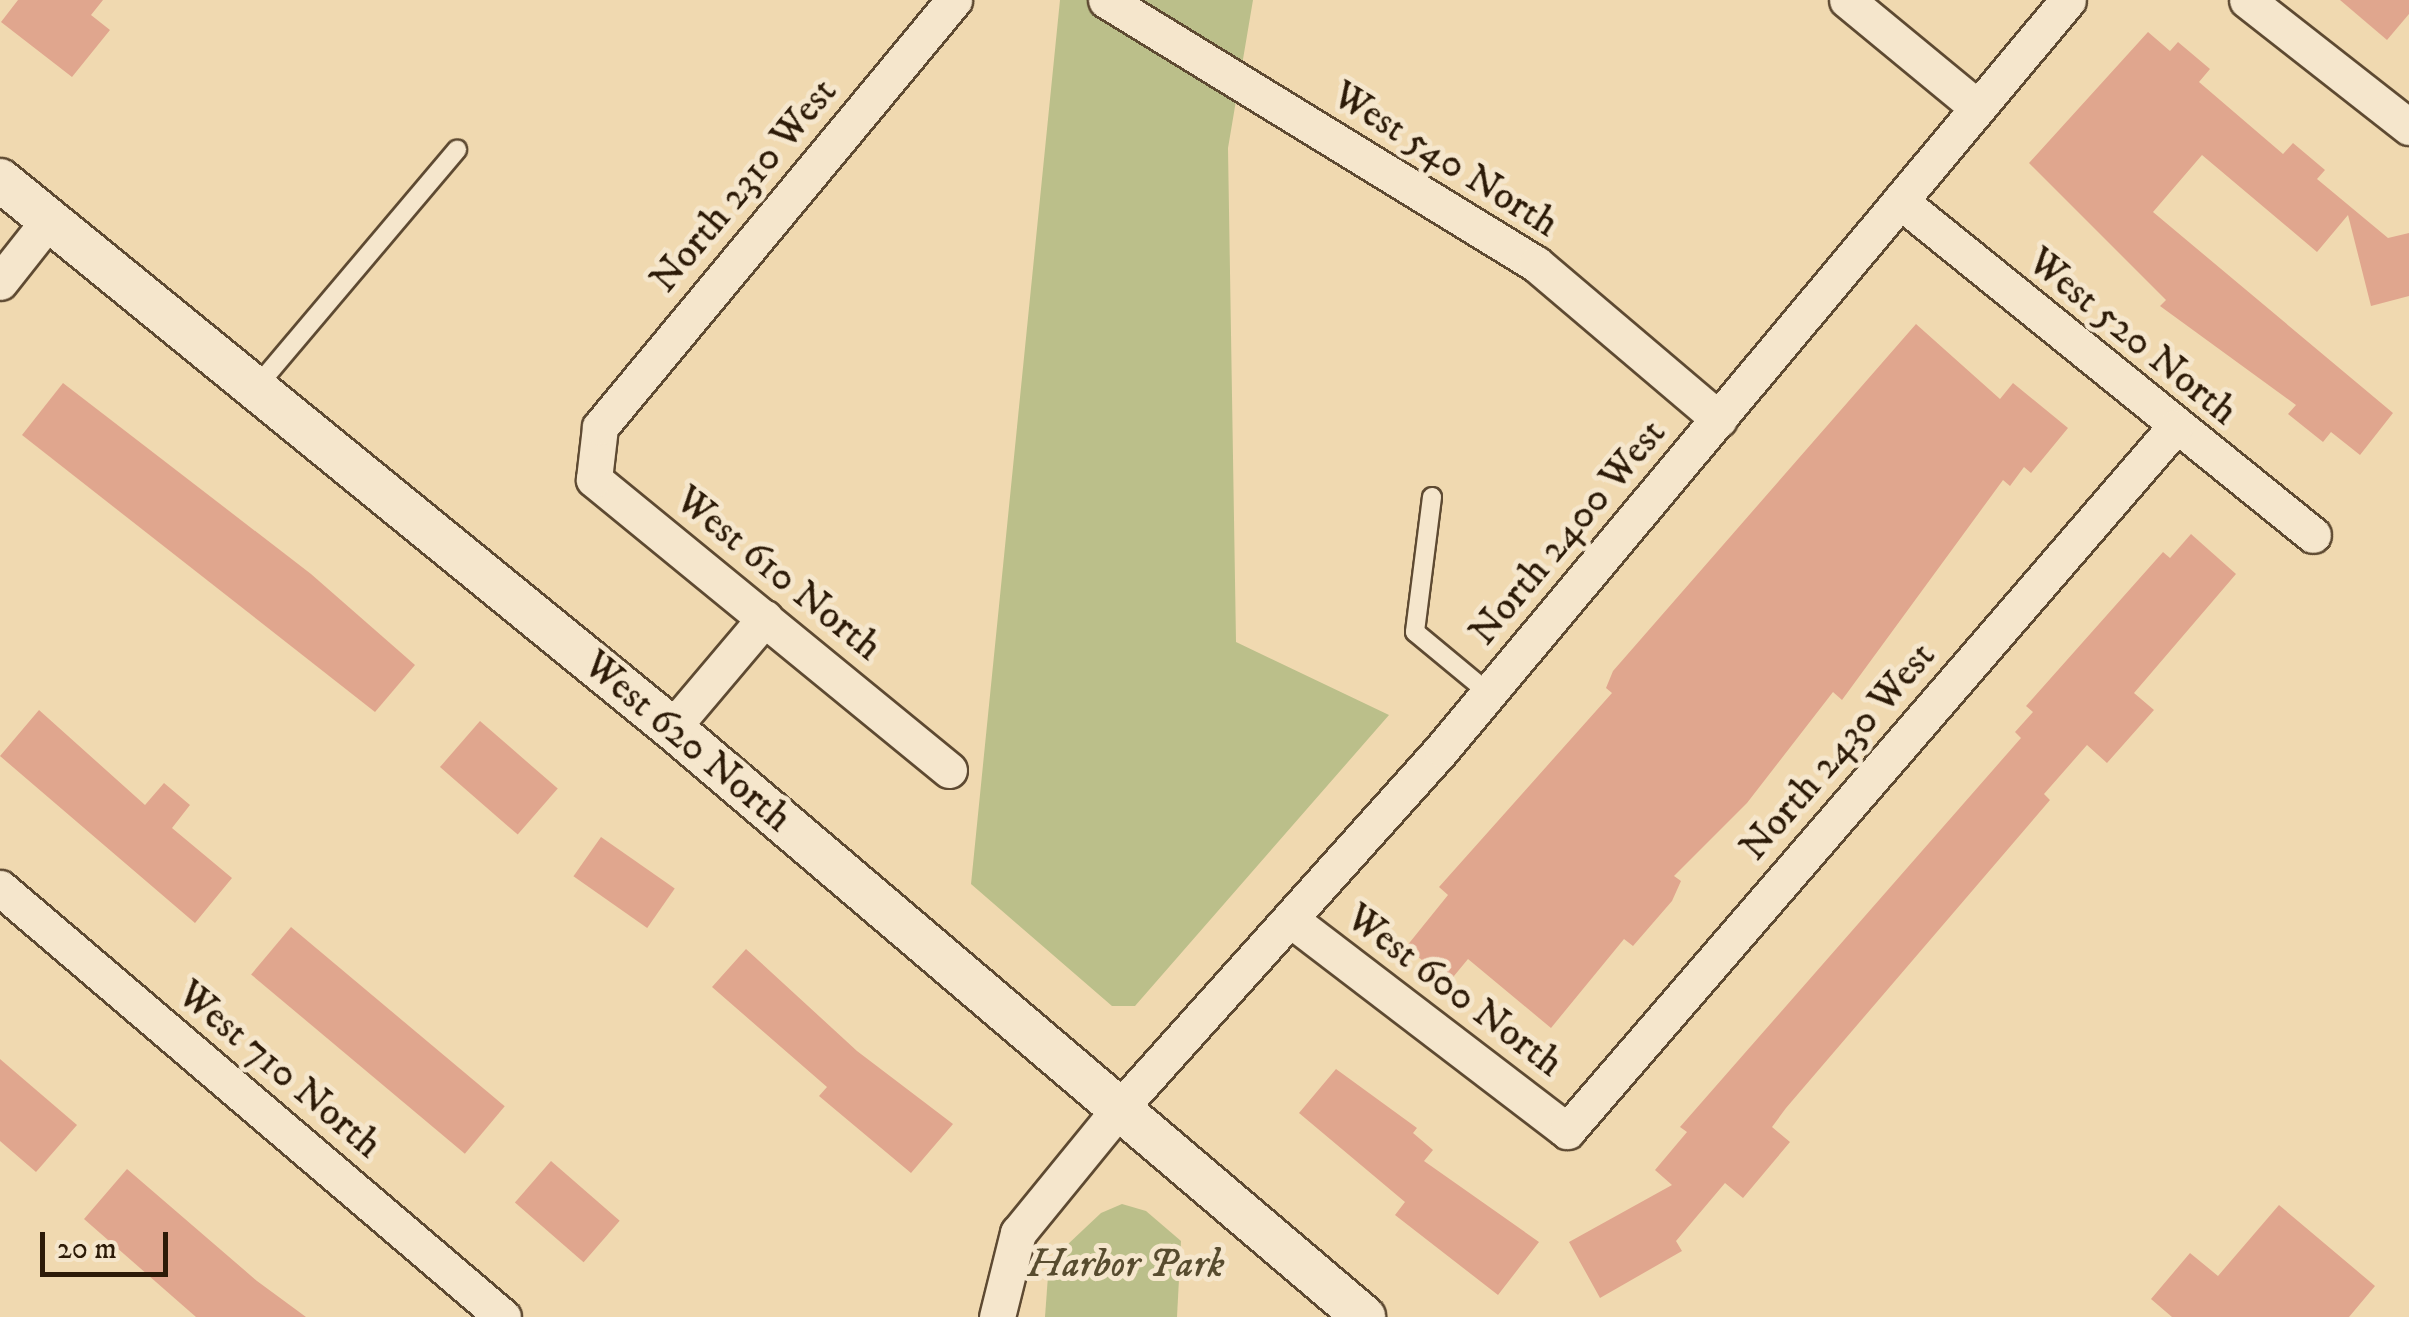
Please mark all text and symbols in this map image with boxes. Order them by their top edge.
street label: North 2310 West [640,69,848,303]
street label: West 540 North [1323,72,1567,248]
street label: West 520 North [2018,238,2246,436]
street label: North 2400 West [1460,410,1676,656]
street label: West 610 North [665,476,891,672]
street label: North 2430 West [1730,633,1946,871]
street label: West 620 North [573,641,801,843]
street label: West 600 North [1336,894,1572,1088]
street label: West 710 North [167,971,391,1169]
scale bar [45,1212,172,1274]
text: 20 m [57,1231,117,1268]
park label: Harbor Park [1028,1241,1224,1289]

